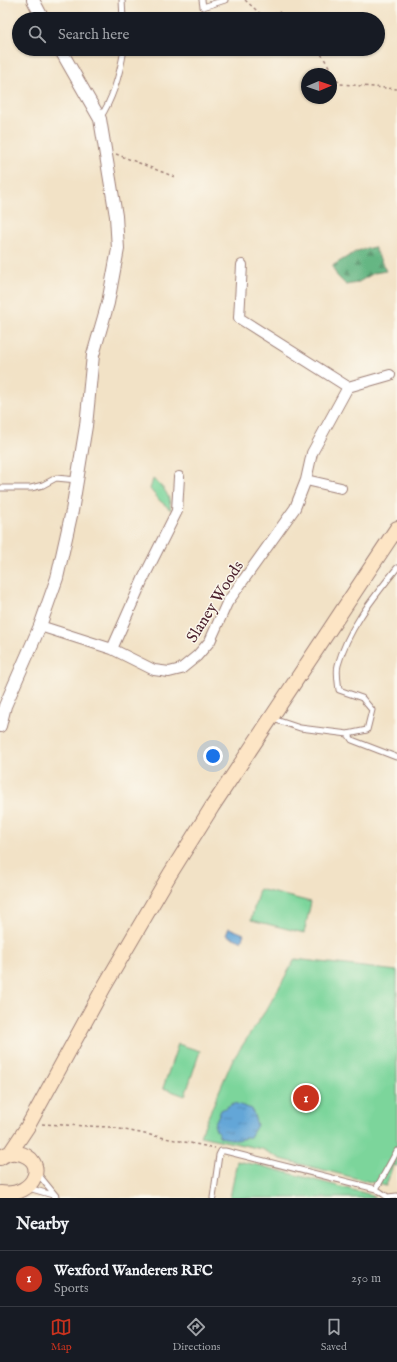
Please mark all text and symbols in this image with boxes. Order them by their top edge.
search box [12,12,385,56]
icon: search [26,23,48,45]
text: Search here [58,25,129,44]
north arrow [301,68,337,104]
street label: Slaney Woods [183,557,249,647]
your location [203,746,223,766]
pin: 1 [293,1083,319,1113]
text: Nearby [16,1214,69,1235]
text: Wexford Wanderers RFC [54,1261,213,1280]
text: 1 [27,1270,31,1287]
text: 250 m [351,1270,381,1287]
text: Sports [54,1280,89,1297]
tab: Map [50,1316,72,1354]
tab: Directions [173,1316,220,1354]
tab: Saved [321,1316,347,1354]

